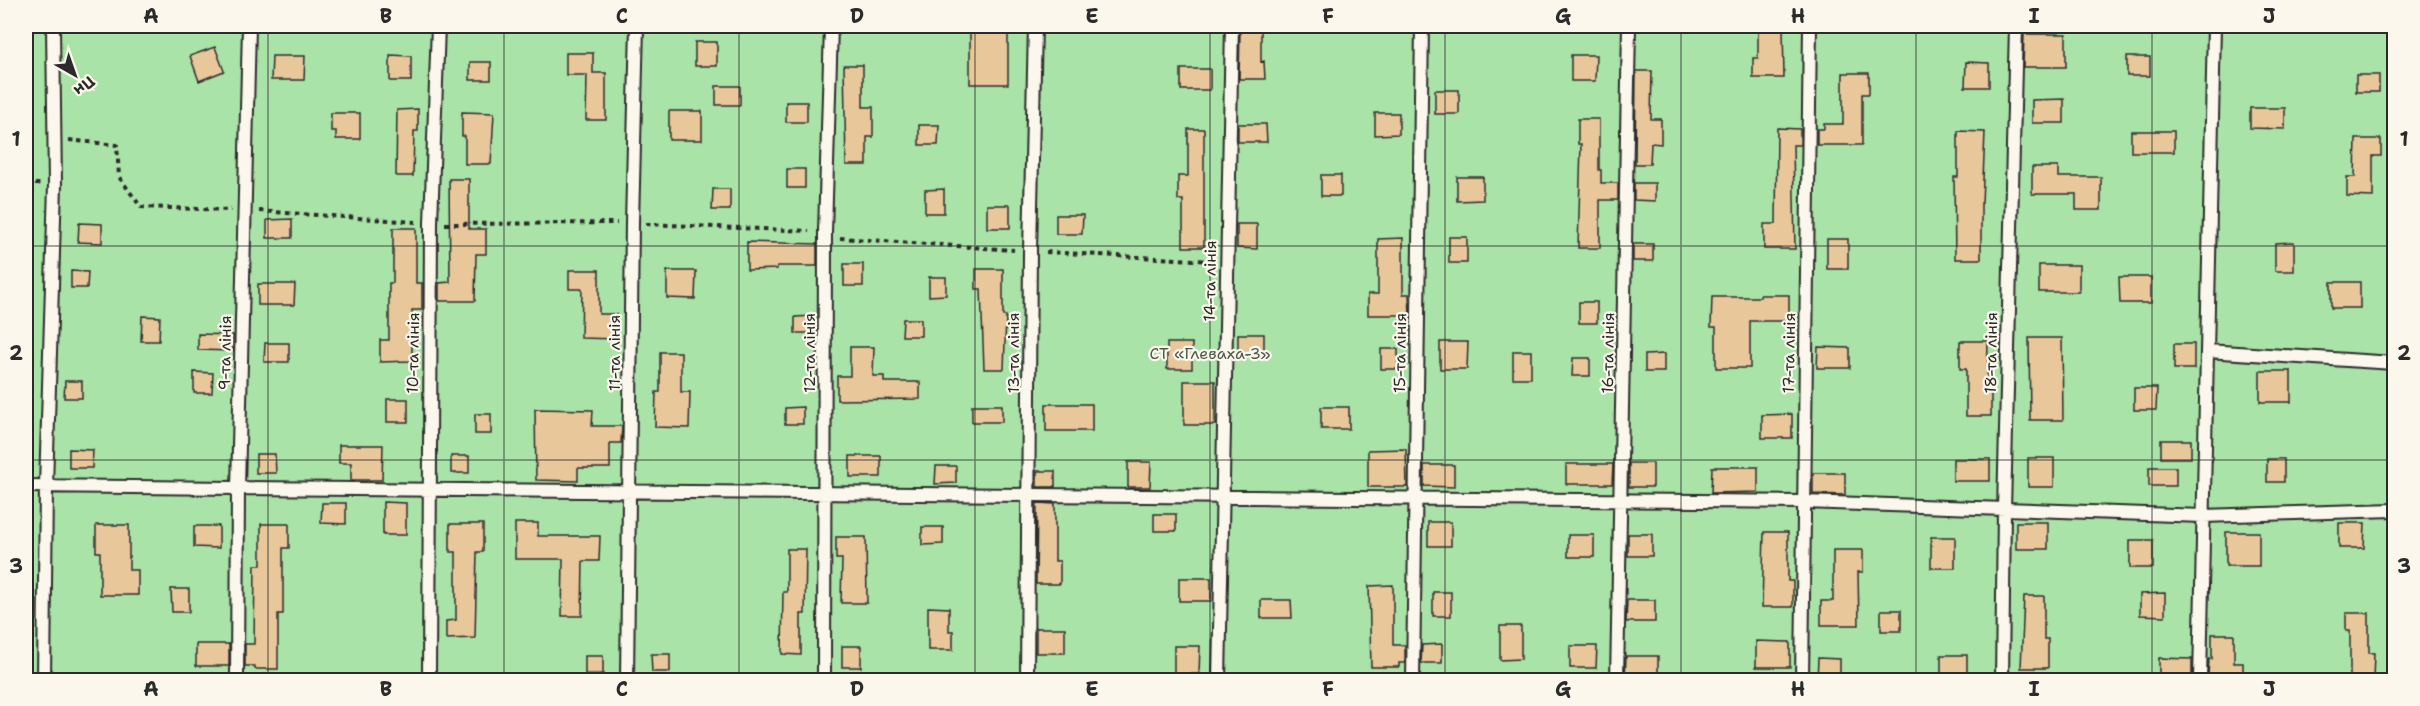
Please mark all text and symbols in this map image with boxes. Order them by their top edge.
text: A [143,3,159,29]
text: B [380,3,392,29]
text: C [616,3,628,29]
text: D [850,3,864,29]
text: E [1085,3,1099,29]
text: F [1322,3,1334,29]
text: G [1555,3,1571,29]
text: H [1791,3,1805,29]
text: I [2028,3,2040,29]
text: J [2263,3,2276,29]
north arrow [45,45,105,105]
text: Пн [69,71,99,101]
text: 1 [11,126,21,152]
text: 1 [2399,126,2409,152]
street label: 14-та лінія [1199,240,1221,322]
street label: 10-та лінія [402,312,424,394]
street label: 13-та лінія [1003,312,1024,394]
street label: 16-та лінія [1597,312,1619,394]
street label: 17-та лінія [1778,312,1800,394]
street label: 18-та лінія [1980,312,2002,394]
street label: 12-та лінія [799,313,820,393]
street label: 15-та лінія [1389,313,1411,393]
street label: 9-та лінія [214,315,236,391]
street label: 11-та лінія [604,315,625,391]
text: 2 [9,340,23,366]
text: 2 [2397,340,2411,366]
park label: СТ «Глеваха-3» [1149,343,1271,364]
text: 3 [9,553,23,579]
text: 3 [2397,553,2411,579]
text: A [143,676,159,702]
text: B [380,676,392,702]
text: C [616,676,628,702]
text: D [850,676,864,702]
text: E [1085,676,1099,702]
text: F [1322,676,1334,702]
text: G [1555,676,1571,702]
text: H [1791,676,1805,702]
text: I [2028,676,2040,702]
text: J [2263,676,2276,702]

